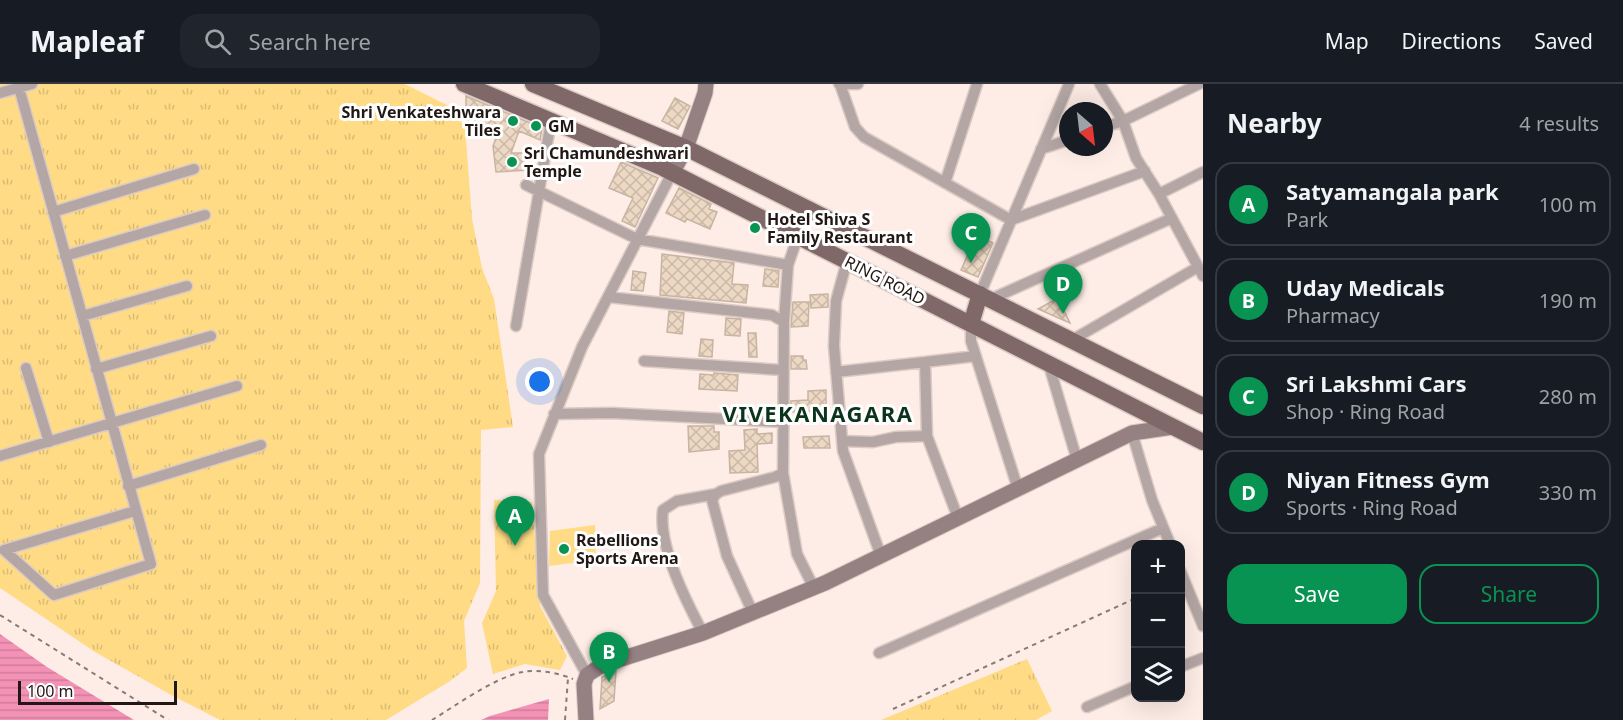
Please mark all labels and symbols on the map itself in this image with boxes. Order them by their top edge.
place label: Shri Venkateshwara Tiles [342,101,501,141]
north arrow [1059,102,1113,156]
marker: Shri Venkateshwara Tiles [506,114,520,128]
place label: GM [548,115,575,137]
marker: GM [529,119,543,133]
place label: Sri Chamundeshwari Temple [524,142,689,182]
marker: Sri Chamundeshwari Temple [505,155,519,169]
place label: Hotel Shiva S Family Restaurant [767,208,913,248]
pin: C [952,214,990,263]
marker: Hotel Shiva S Family Restaurant [748,221,762,235]
street label: RING ROAD [841,250,929,310]
pin: D [1044,264,1082,314]
your location [525,367,554,396]
district label: VIVEKANAGARA [723,398,913,428]
pin: A [496,496,534,546]
place label: Rebellions Sports Arena [576,529,679,569]
marker: Rebellions Sports Arena [557,542,571,556]
pin: B [590,632,628,682]
scale bar [18,678,177,706]

